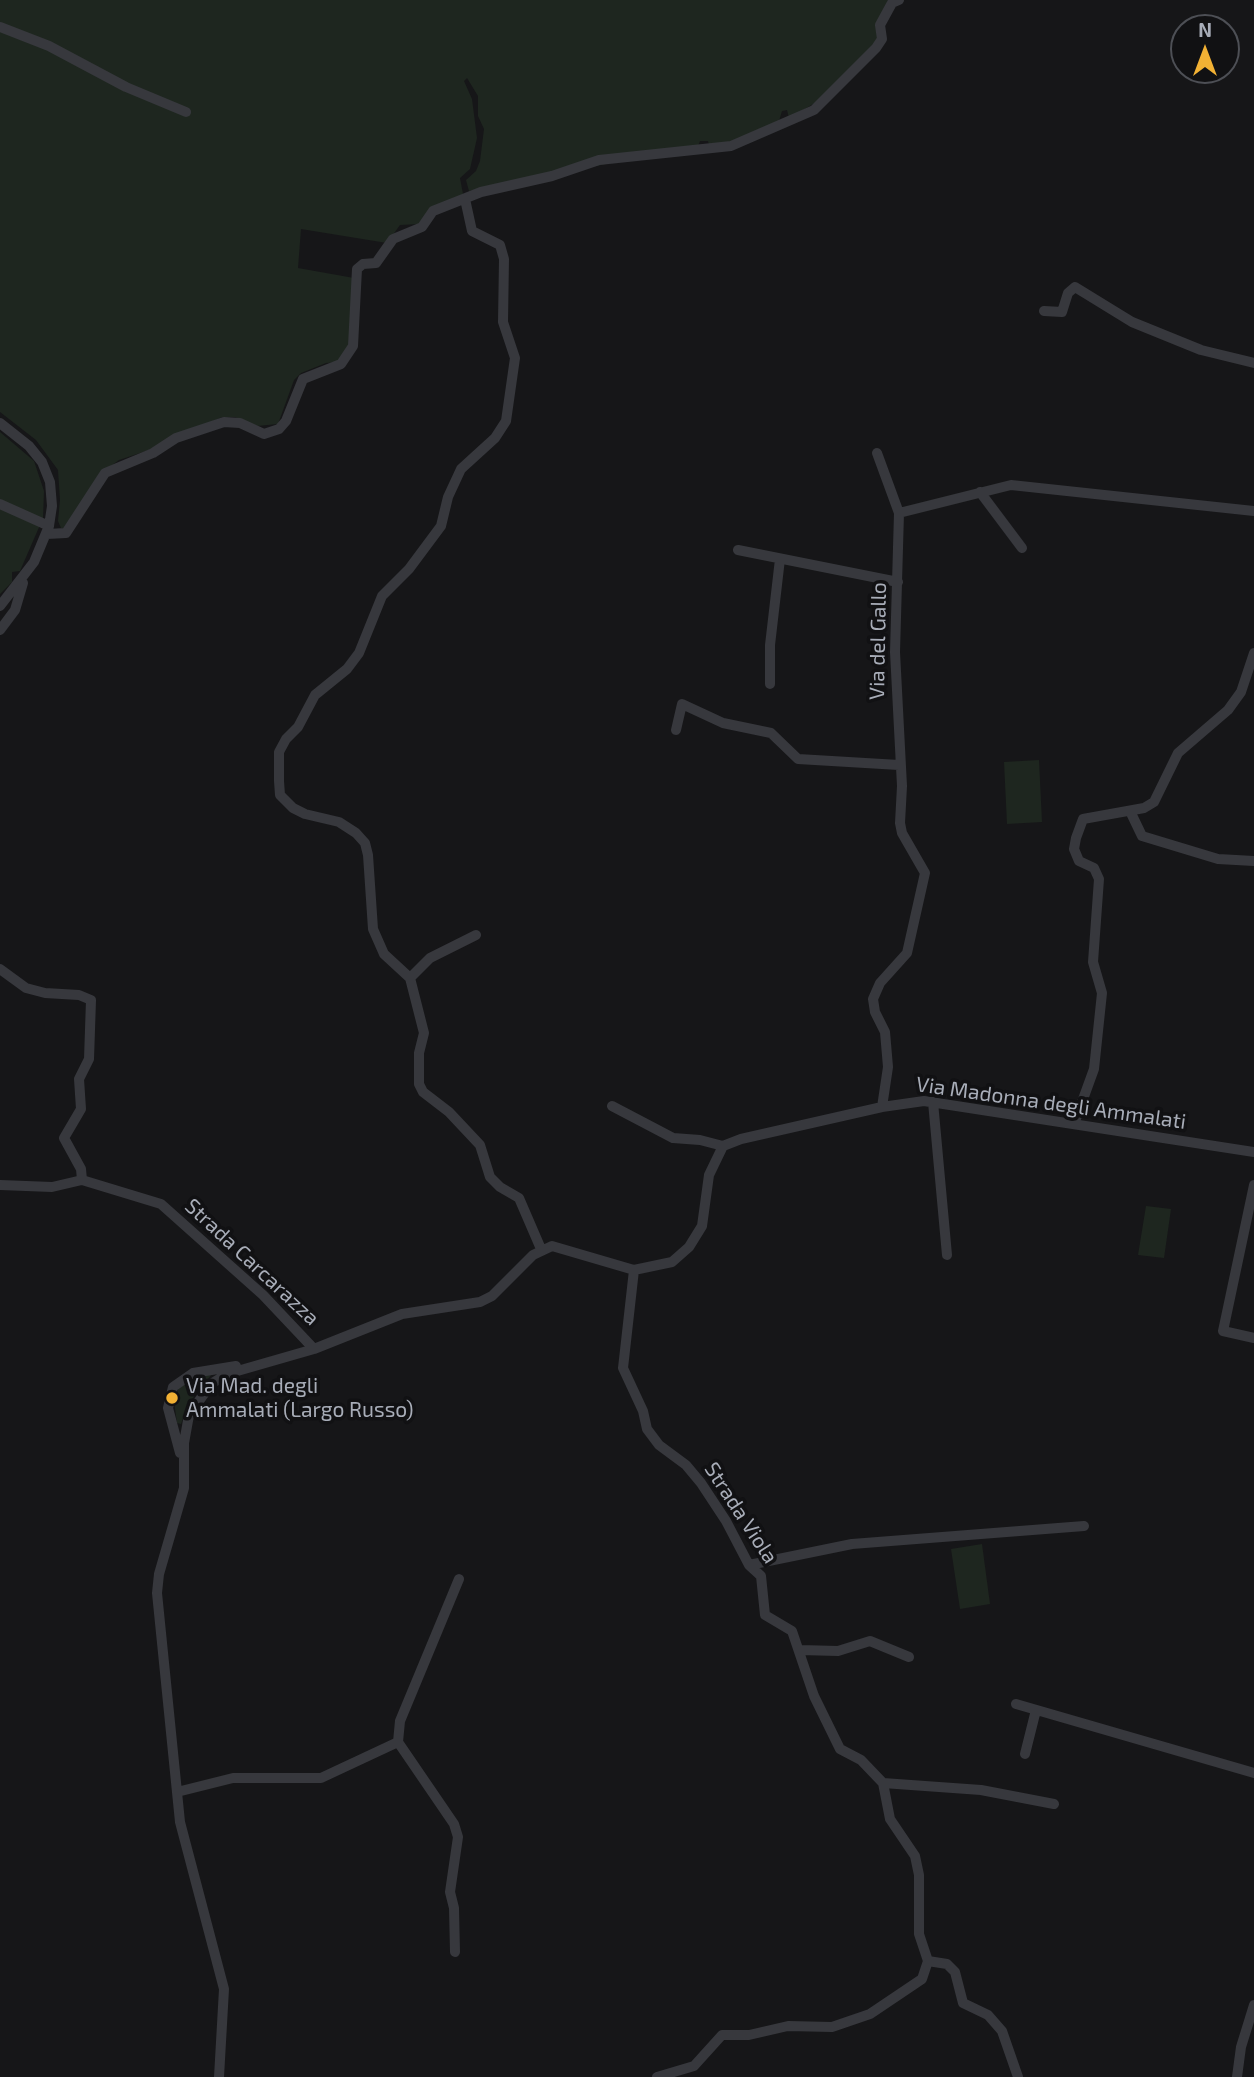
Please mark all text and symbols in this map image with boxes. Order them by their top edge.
north arrow [1170,14,1240,84]
text: N [1198,18,1212,41]
street label: Via del Gallo [864,582,892,700]
street label: Via Madonna degli Ammalati [914,1072,1188,1134]
street label: Strada Carcarazza [180,1193,324,1331]
place label: Via Mad. degli Ammalati (Largo Russo) [186,1373,414,1423]
marker: Via Mad. degli Ammalati (Largo Russo) [164,1390,180,1406]
street label: Strada Viola [699,1458,783,1568]

